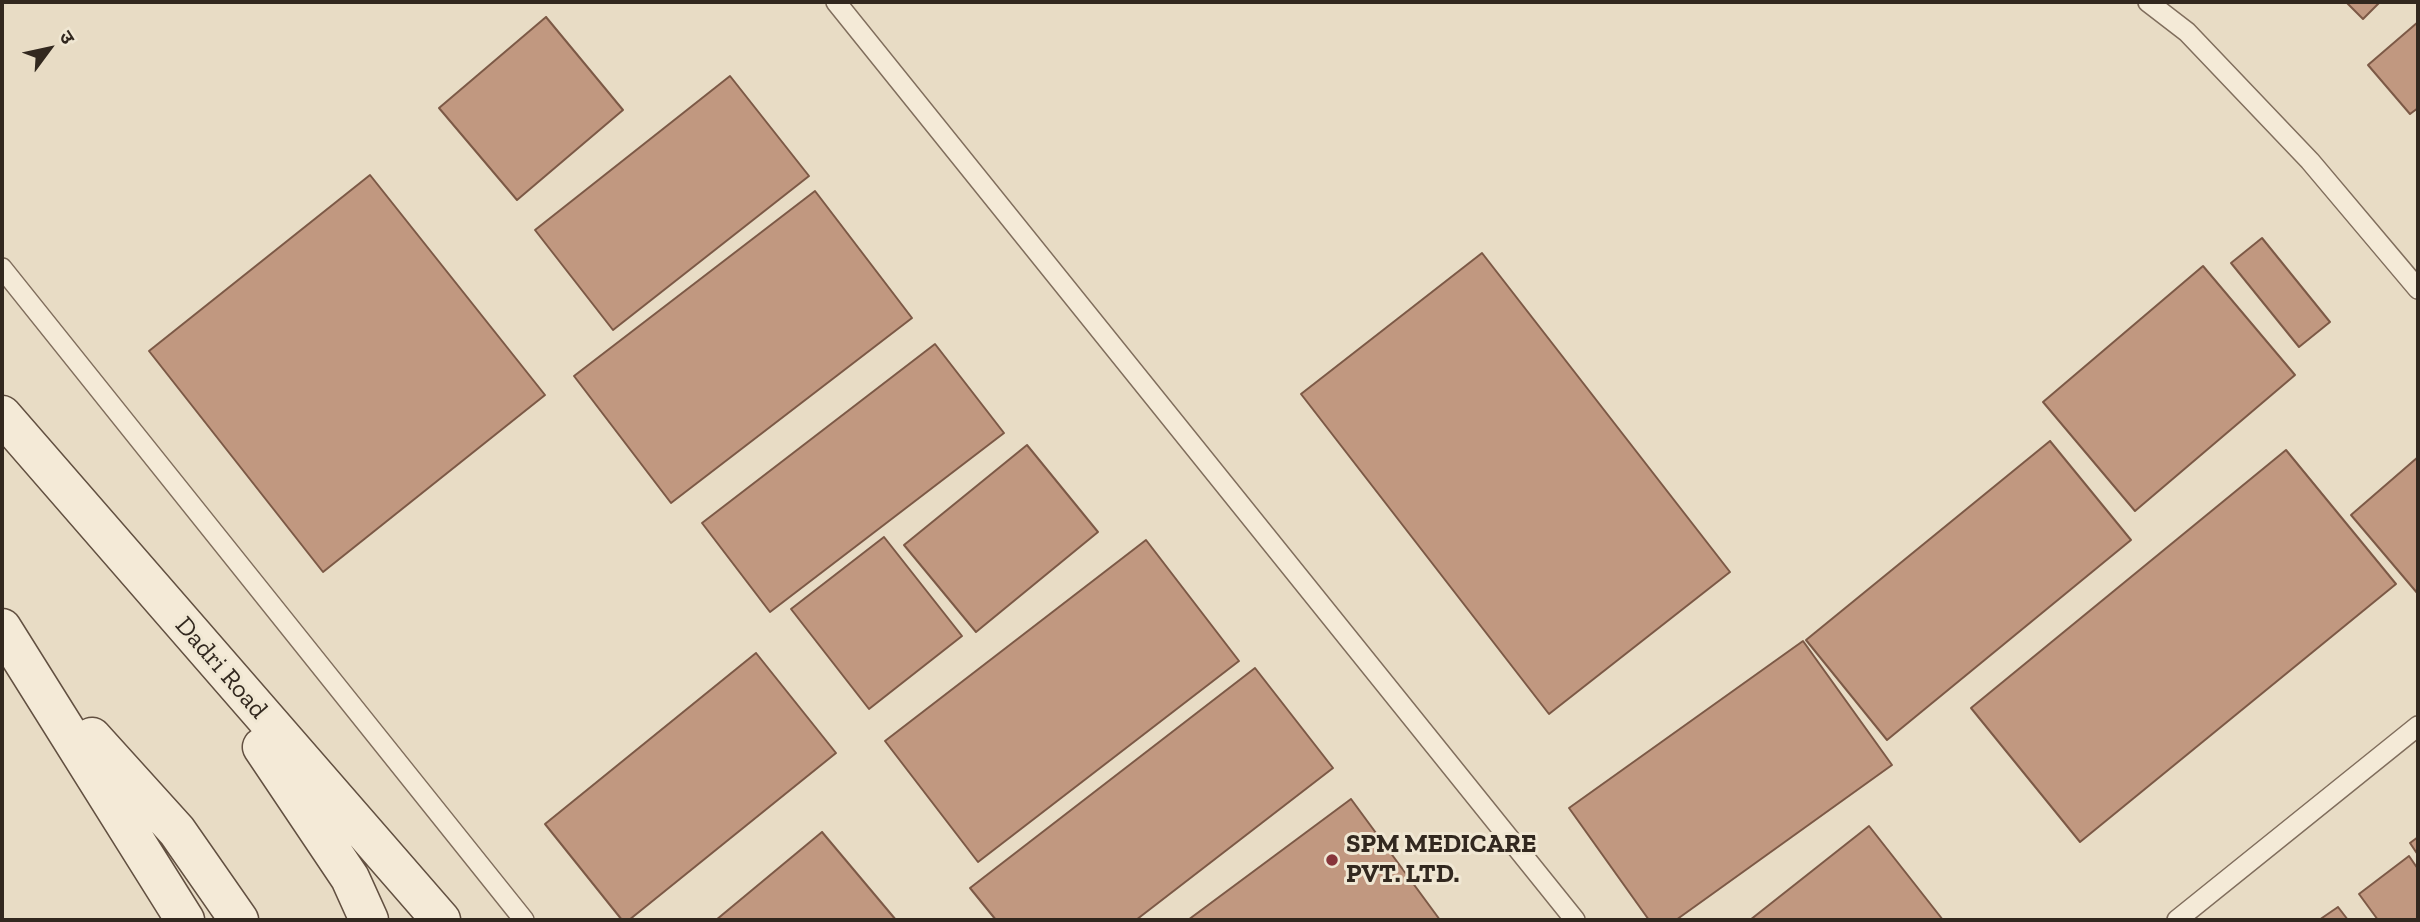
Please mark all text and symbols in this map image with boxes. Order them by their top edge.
north arrow [14,14,84,84]
text: उ [54,26,80,48]
street label: Dadri Road [168,611,274,725]
place label: SPM MEDICARE PVT. LTD. [1346,829,1536,890]
marker: SPM MEDICARE PVT. LTD. [1324,852,1340,868]

